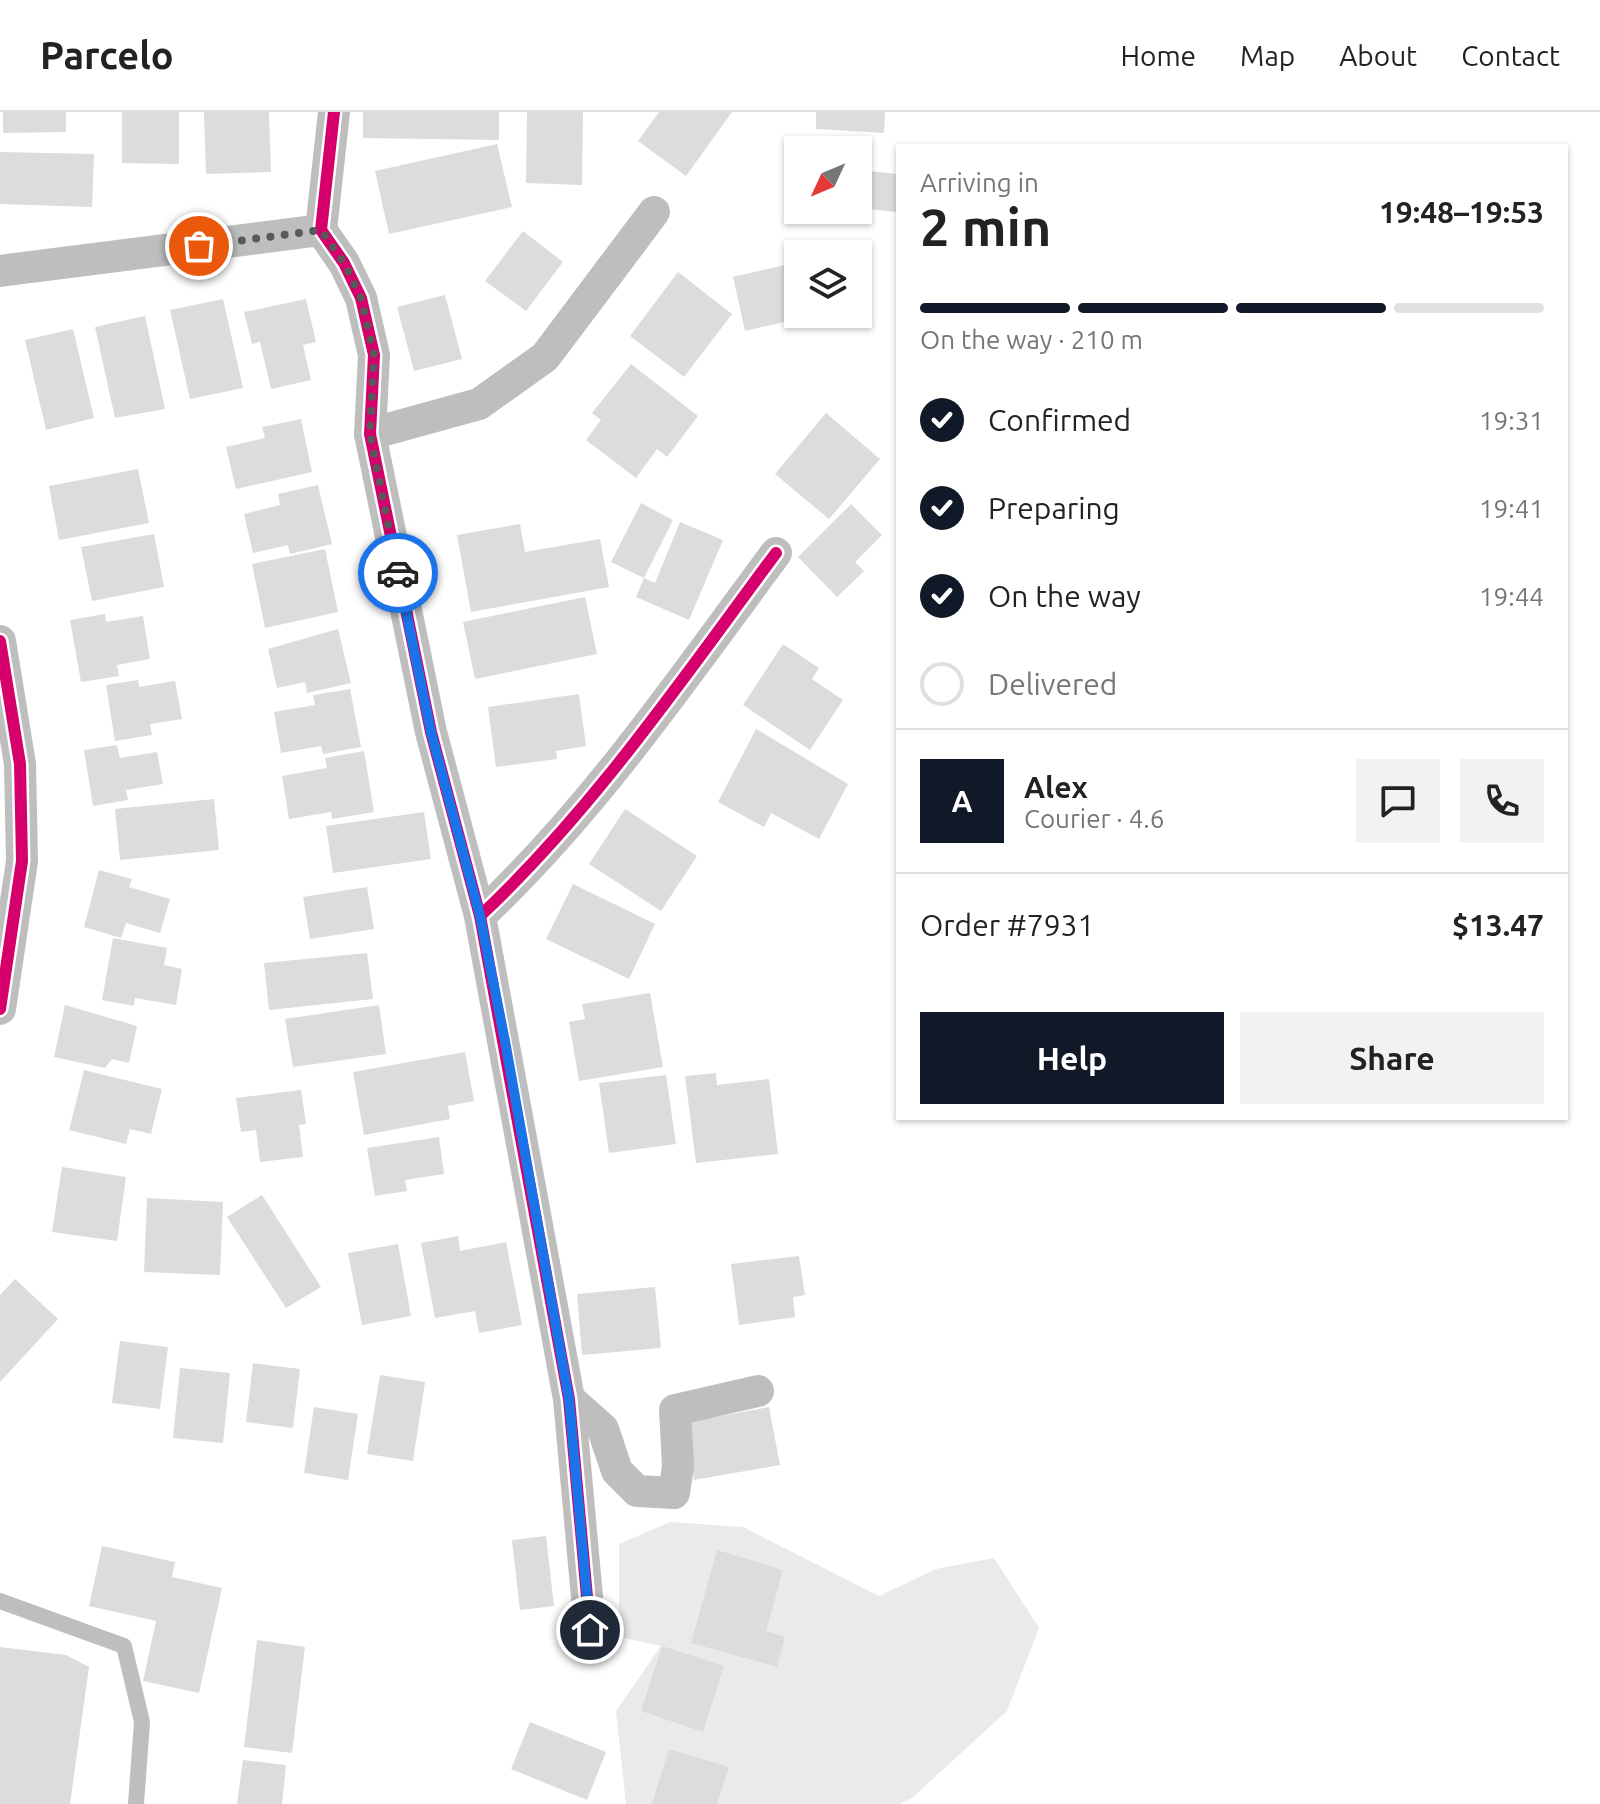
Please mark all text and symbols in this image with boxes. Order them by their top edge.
text: Parcelo [40,34,174,76]
text: Home [1121,40,1196,71]
text: Map [1240,40,1295,71]
text: About [1339,40,1417,71]
text: Contact [1461,40,1560,71]
north arrow [784,136,872,224]
map controls [784,136,872,328]
text: Arriving in [920,168,1039,197]
text: 19:48–19:53 [1379,195,1544,229]
text: 2 min [920,198,1051,256]
pin [165,212,233,280]
icon: bag [177,224,221,268]
button: layers [784,240,872,328]
text: On the way · 210 m [920,325,1143,354]
icon: check [920,398,964,442]
text: Confirmed [988,403,1131,437]
text: 19:31 [1479,406,1544,435]
icon: check [920,486,964,530]
text: Preparing [988,491,1120,525]
text: 19:41 [1479,494,1544,523]
courier [358,533,438,613]
icon: car [376,551,420,595]
icon: check [920,574,964,618]
text: On the way [988,579,1141,613]
text: 19:44 [1479,582,1544,611]
text: Delivered [988,667,1117,701]
button: chat [1356,759,1440,843]
button: phone [1460,759,1544,843]
text: Alex [1024,770,1088,804]
text: A [951,784,973,818]
text: Courier · 4.6 [1024,804,1164,833]
text: Order #7931 [920,908,1094,942]
text: $13.47 [1452,908,1544,942]
button: Help [920,1012,1224,1104]
button: Share [1240,1012,1544,1104]
pin [556,1596,624,1664]
icon: home [568,1608,612,1652]

